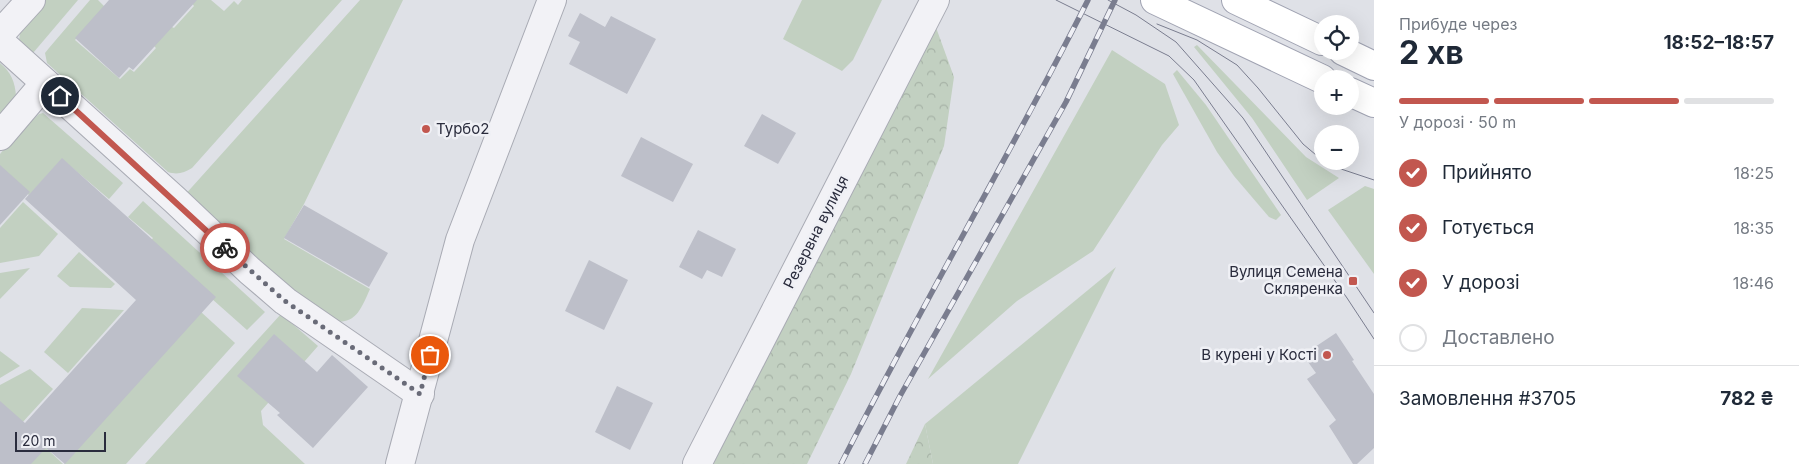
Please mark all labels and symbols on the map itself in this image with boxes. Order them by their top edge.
pin [39,75,81,117]
place label: Турбо2 [436,119,489,138]
marker: Турбо2 [420,123,432,135]
street label: Резервна вулиця [779,172,852,292]
courier [200,223,250,273]
place label: Вулиця Семена Скляренка [1229,262,1343,298]
marker: Вулиця Семена Скляренка [1347,275,1359,287]
pin [409,334,451,376]
place label: В курені у Кості [1201,345,1317,364]
marker: В курені у Кості [1321,349,1333,361]
scale bar [15,429,106,452]

